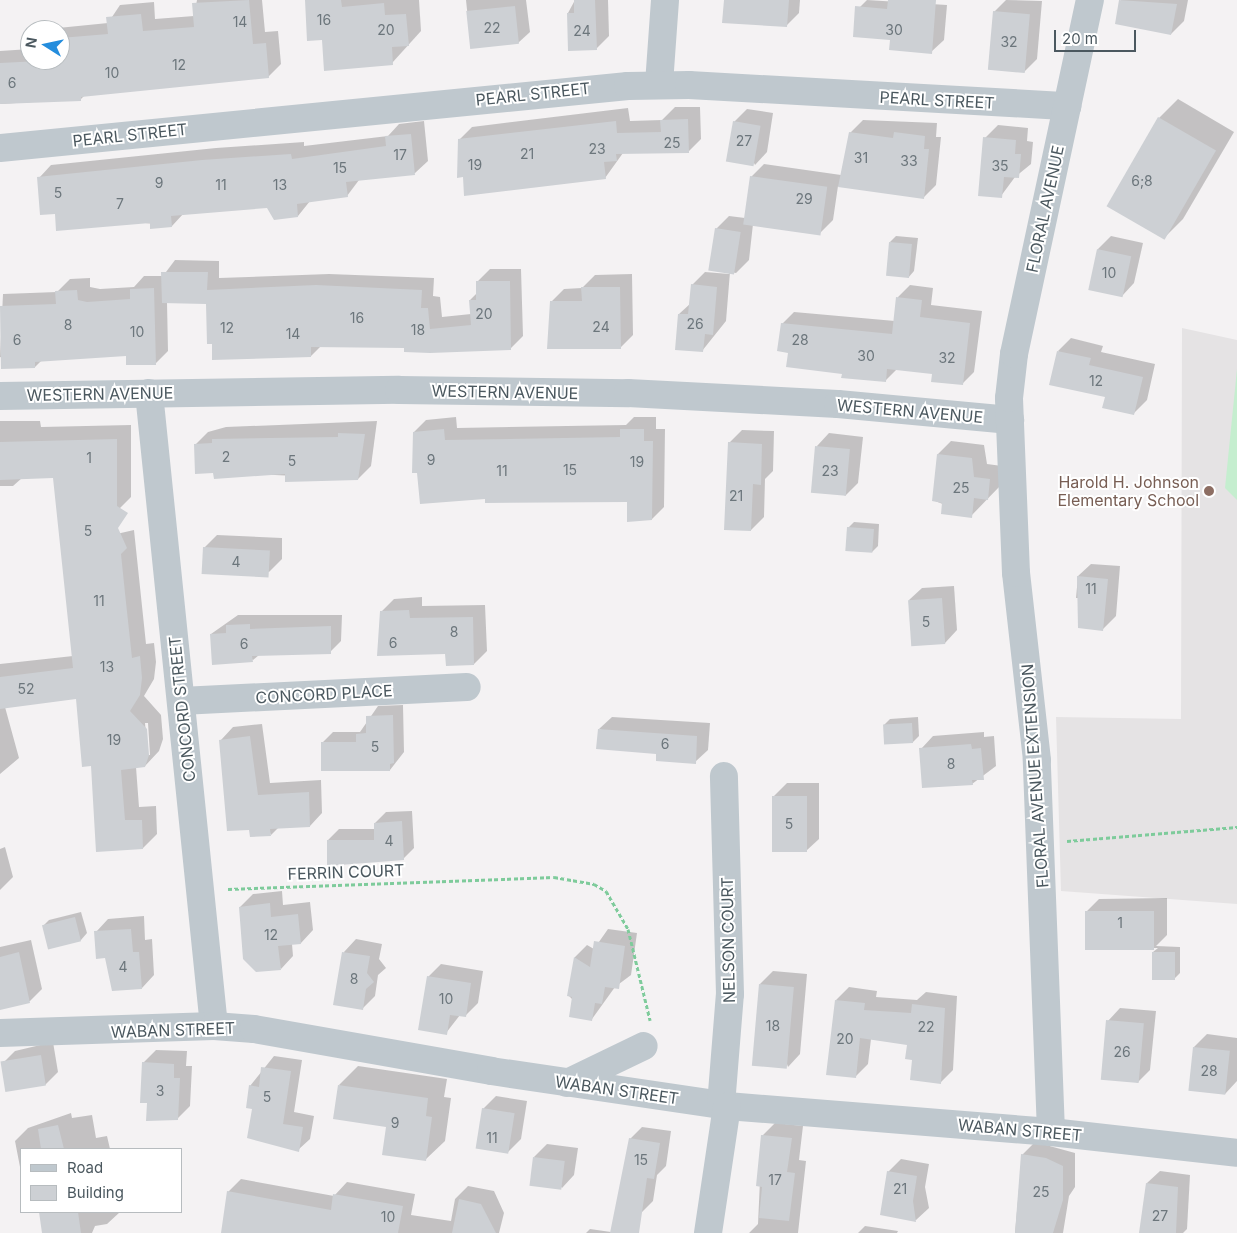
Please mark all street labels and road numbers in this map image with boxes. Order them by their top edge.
street label: PEARL STREET [475,78,591,110]
street label: PEARL STREET [879,87,995,113]
street label: PEARL STREET [72,119,188,151]
street label: FLORAL AVENUE [1022,144,1068,274]
street label: WESTERN AVENUE [432,381,578,403]
street label: WESTERN AVENUE [27,383,173,405]
street label: WESTERN AVENUE [836,395,984,427]
street label: CONCORD STREET [165,635,199,783]
street label: FLORAL AVENUE EXTENSION [1018,663,1052,889]
street label: CONCORD PLACE [255,681,393,707]
street label: FERRIN COURT [287,860,405,884]
street label: NELSON COURT [717,877,739,1003]
street label: WABAN STREET [110,1018,236,1042]
street label: WABAN STREET [554,1072,680,1108]
street label: WABAN STREET [957,1115,1083,1145]

